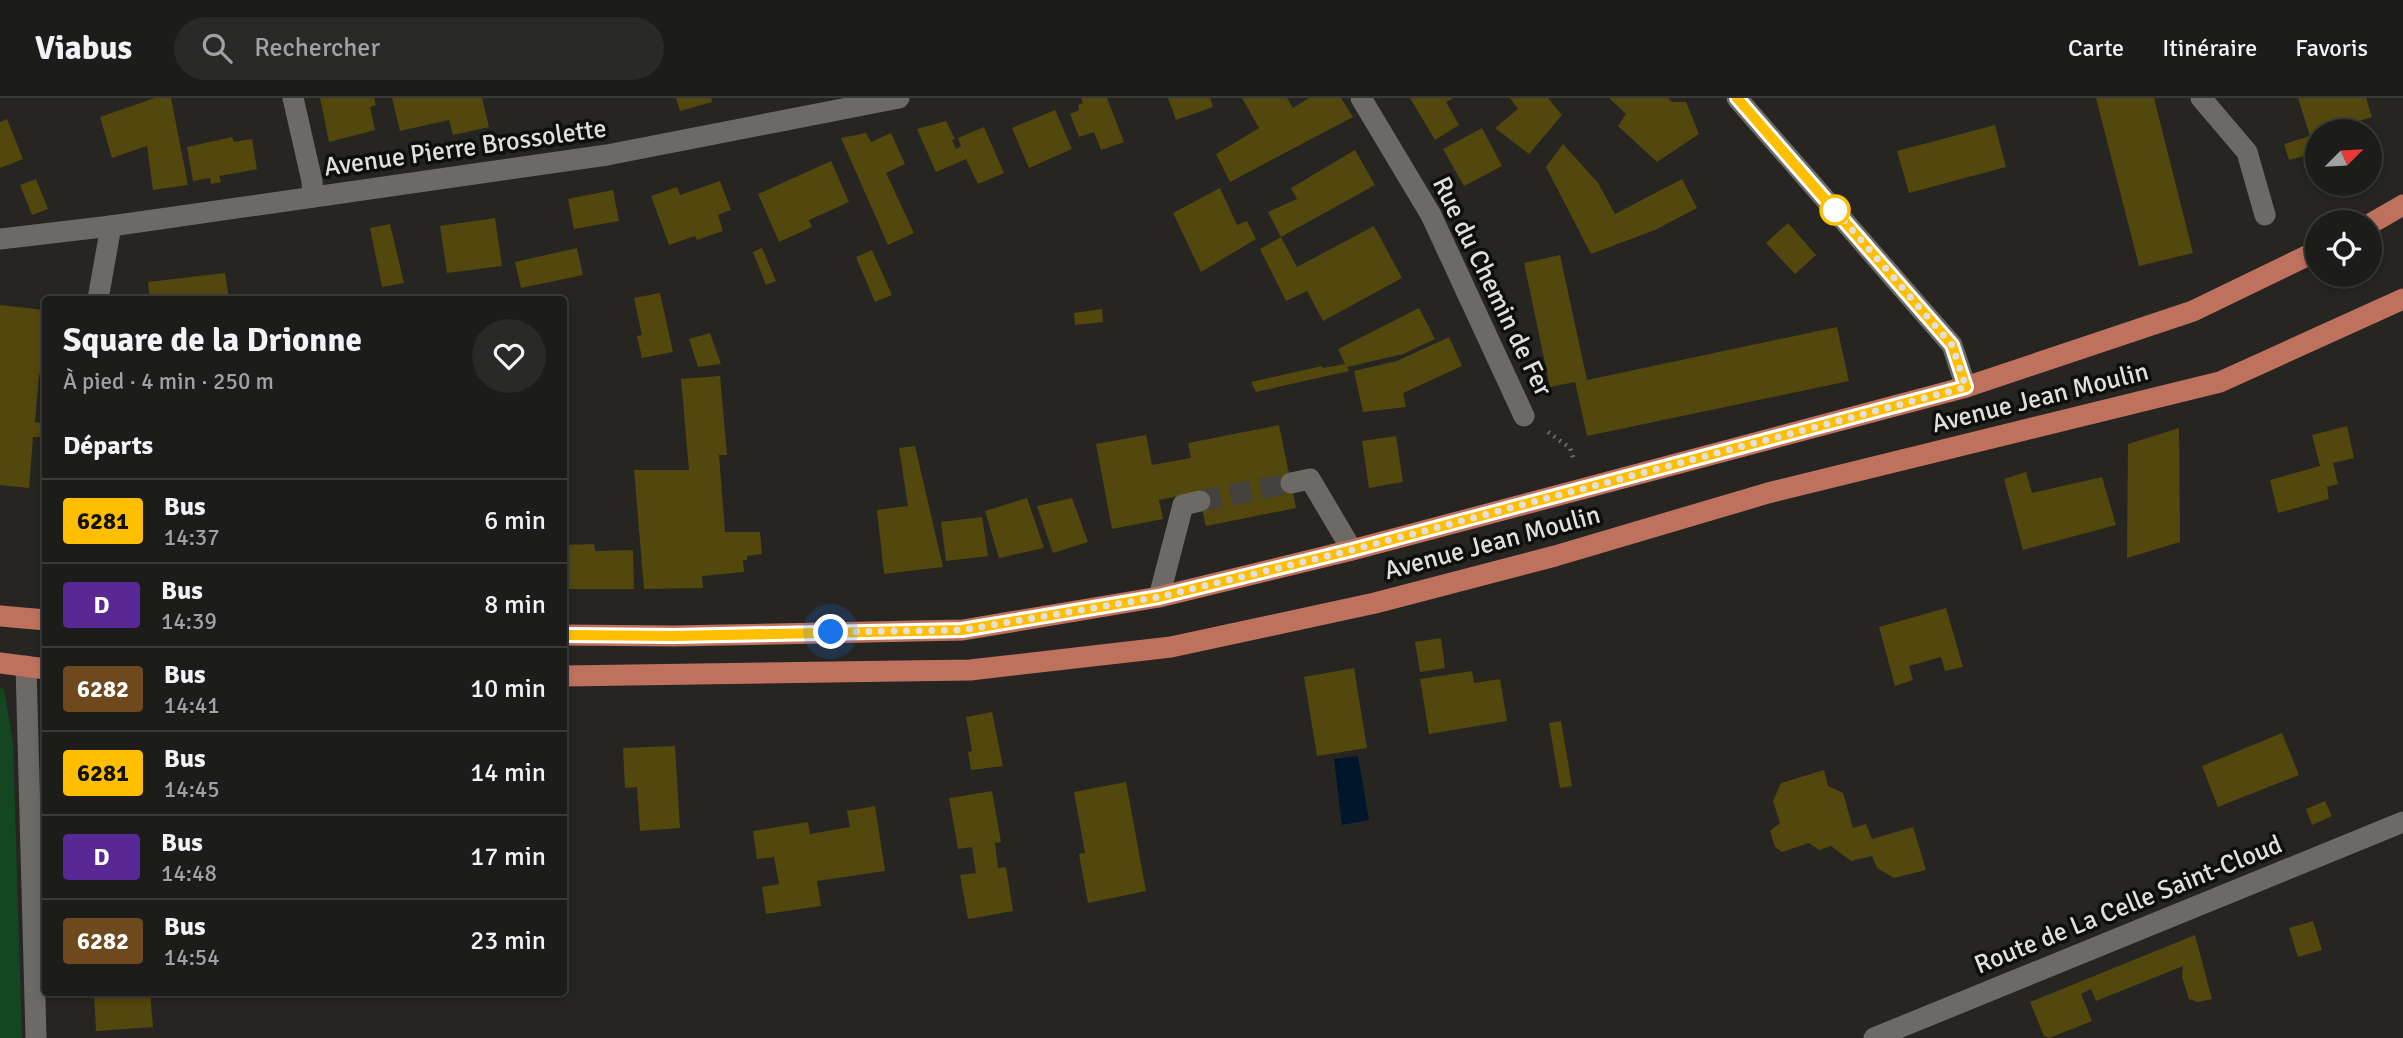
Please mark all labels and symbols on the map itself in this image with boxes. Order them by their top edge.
street label: Avenue Pierre Brossolette [322,112,608,184]
north arrow [2305,119,2382,196]
street label: Rue du Chemin de Fer [1425,172,1559,402]
unlabelled marker [1820,195,1850,225]
street label: Avenue Jean Moulin [1929,356,2152,440]
street label: Avenue Jean Moulin [1381,499,1604,587]
your location [813,614,848,649]
street label: Route de La Celle Saint-Cloud [1970,828,2287,981]

